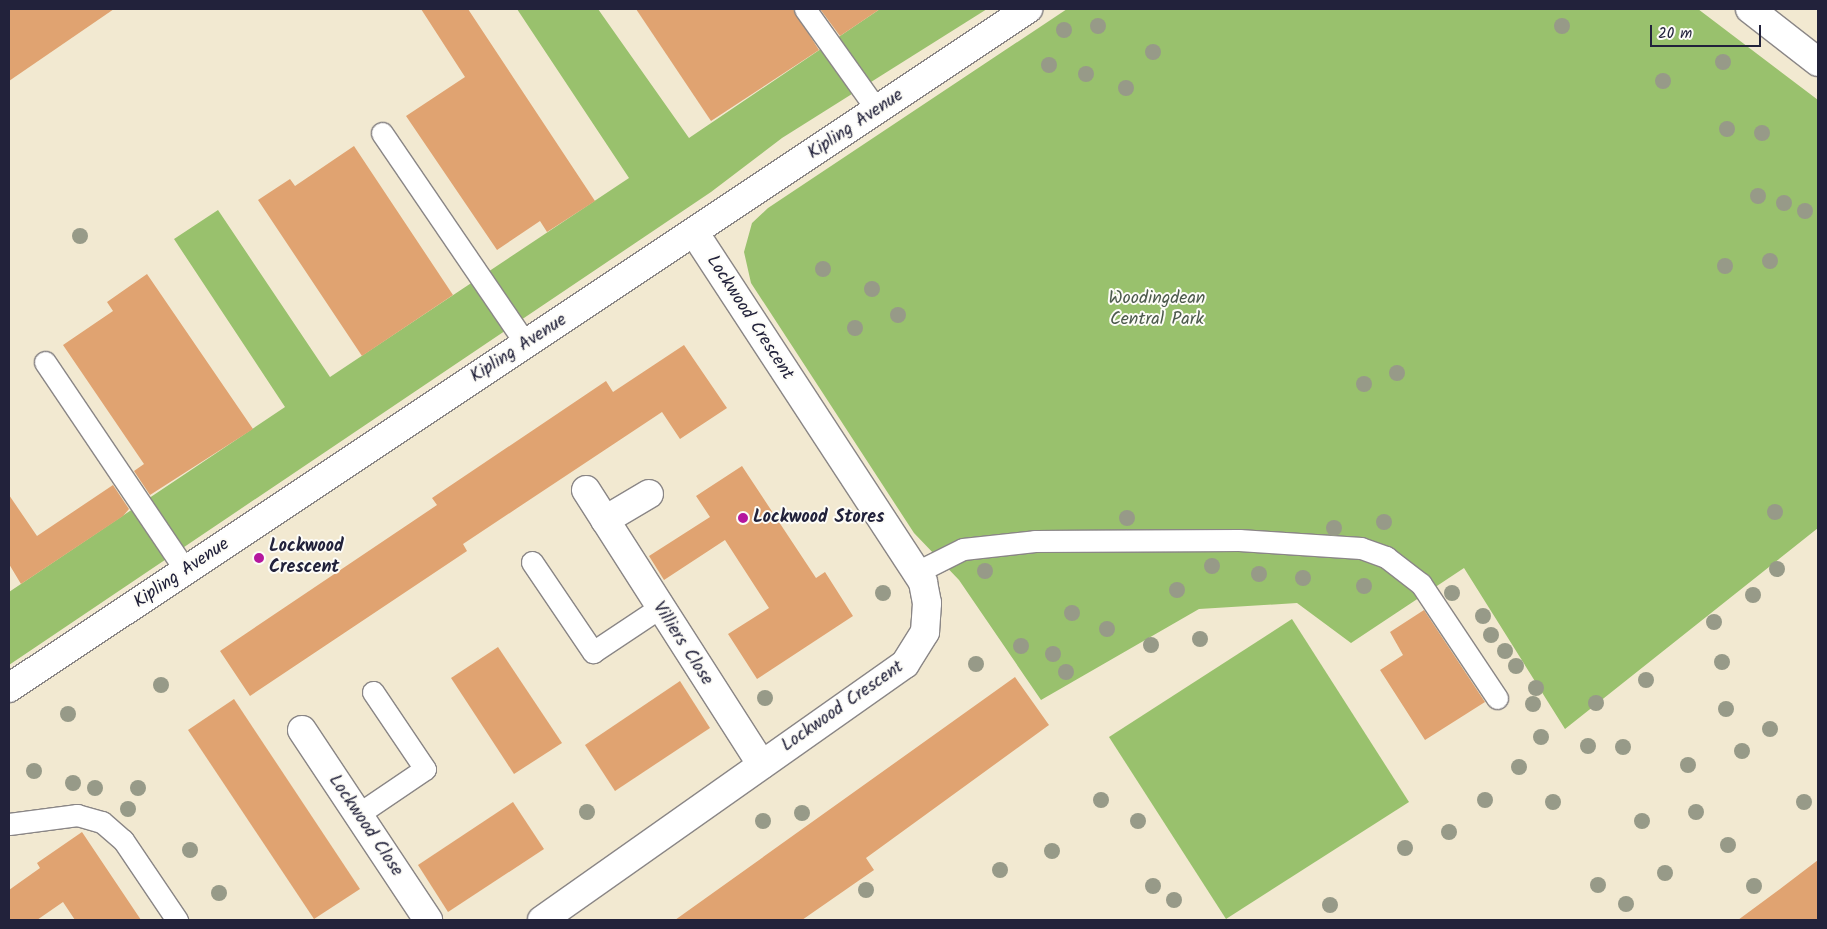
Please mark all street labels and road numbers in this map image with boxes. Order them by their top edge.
street label: Kipling Avenue [804,85,908,165]
street label: Lockwood Crescent [701,252,797,384]
street label: Kipling Avenue [467,310,571,388]
street label: Kipling Avenue [130,534,234,614]
street label: Villiers Close [647,598,717,690]
street label: Lockwood Crescent [778,657,908,757]
street label: Lockwood Close [323,771,407,881]

